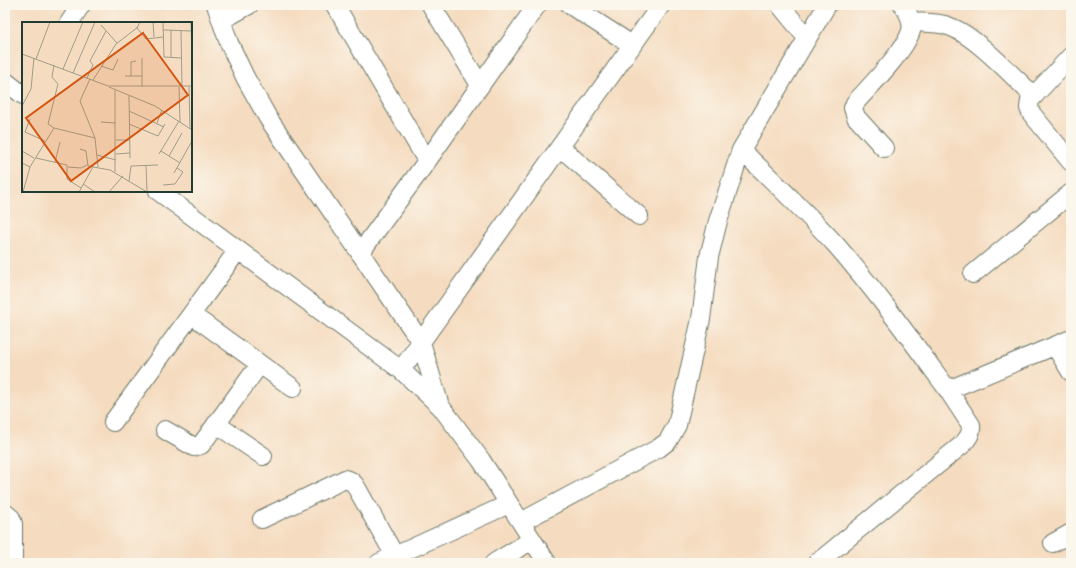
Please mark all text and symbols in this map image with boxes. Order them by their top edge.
inset map [22,22,192,192]

